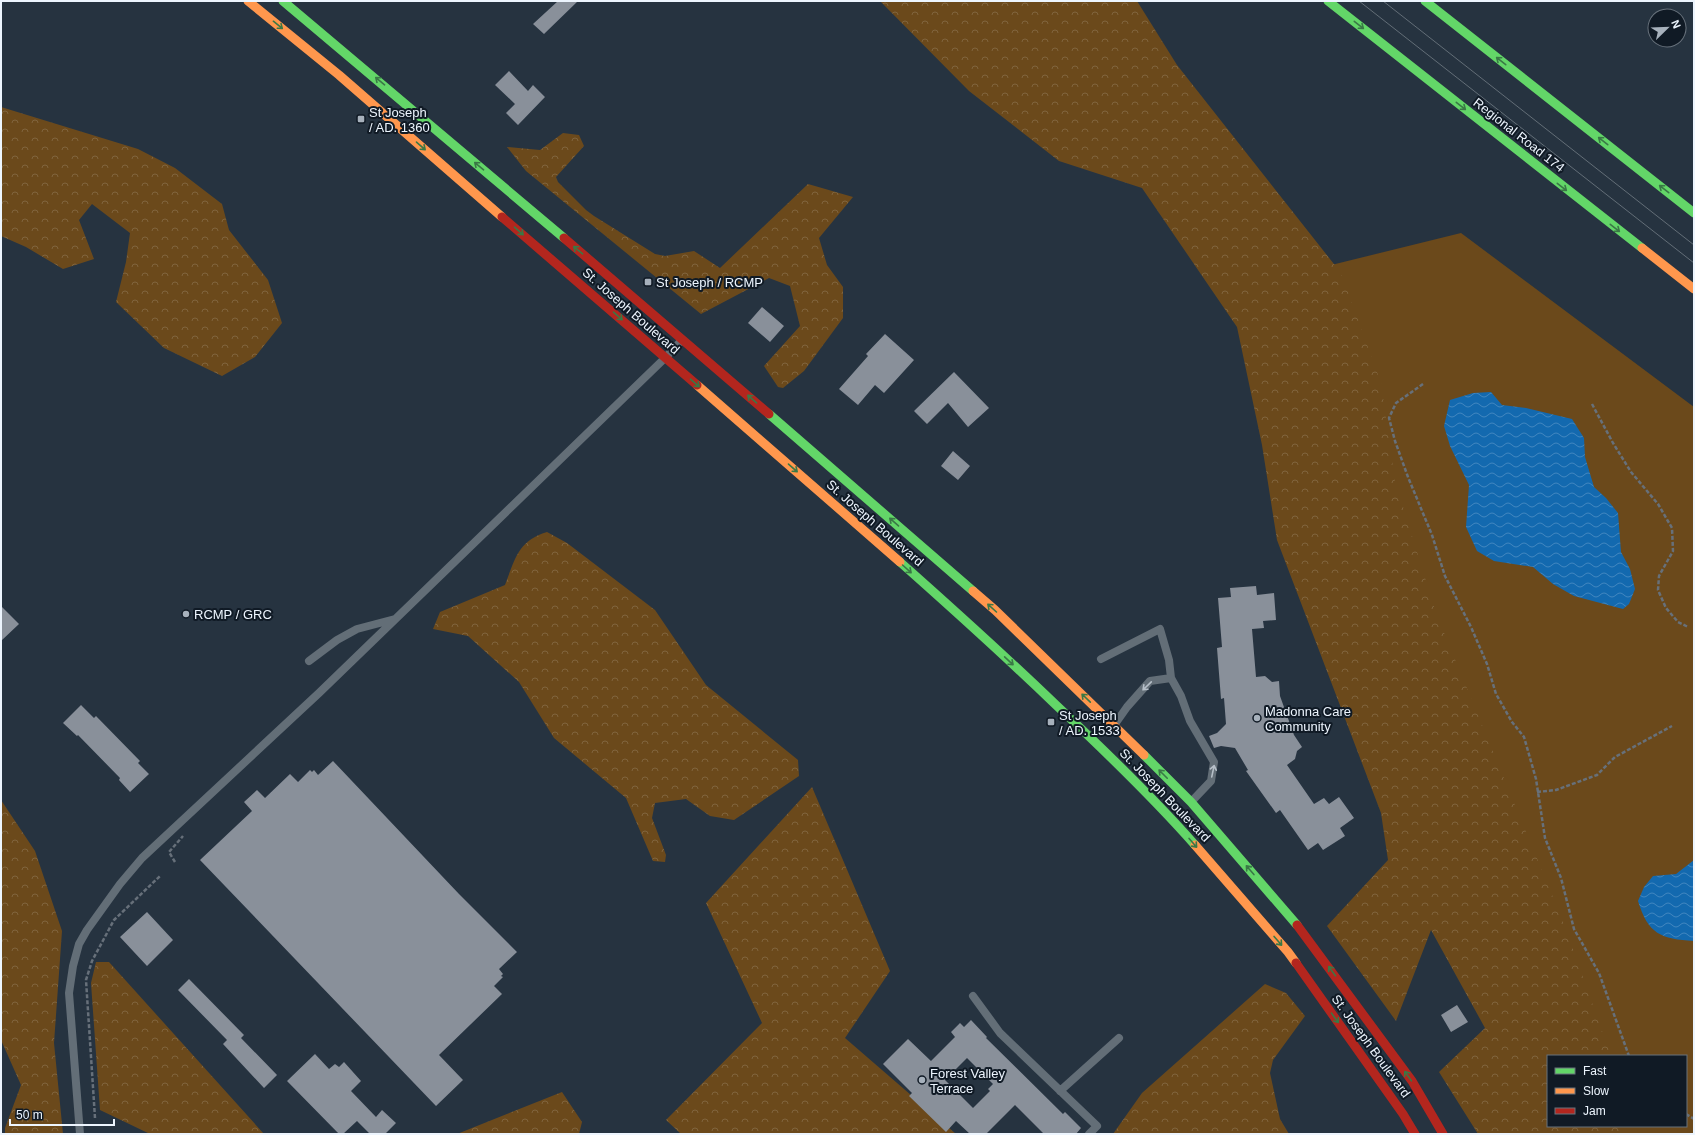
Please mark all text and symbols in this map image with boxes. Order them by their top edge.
north arrow [1647,8,1687,48]
text: N [1669,18,1683,30]
one-way arrow [272,21,283,30]
one-way arrow [1353,21,1364,30]
one-way arrow [1495,57,1506,65]
one-way arrow [375,77,385,86]
street label: Regional Road 174 [1471,95,1567,175]
one-way arrow [1455,102,1466,110]
place label: St Joseph / AD. 1360 [369,105,430,135]
marker: St Joseph / AD. 1360 [356,114,366,124]
one-way arrow [1598,137,1609,145]
one-way arrow [416,141,426,150]
one-way arrow [474,161,484,170]
one-way arrow [1557,182,1568,191]
one-way arrow [1658,185,1669,193]
one-way arrow [1609,224,1620,232]
one-way arrow [514,226,524,235]
one-way arrow [573,245,583,255]
street label: St. Joseph Boulevard [579,265,683,357]
place label: St Joseph / RCMP [656,275,763,290]
marker: St Joseph / RCMP [643,277,653,287]
one-way arrow [612,312,623,321]
one-way arrow [690,378,700,388]
one-way arrow [747,394,757,404]
one-way arrow [788,464,798,473]
street label: St. Joseph Boulevard [823,477,927,569]
one-way arrow [889,518,900,527]
one-way arrow [902,564,912,573]
one-way arrow [988,604,998,613]
place label: RCMP / GRC [194,607,272,622]
marker: RCMP / GRC [181,609,191,619]
one-way arrow [1004,656,1014,665]
one-way arrow [1142,681,1152,691]
one-way arrow [1081,693,1091,703]
place label: Madonna Care Community [1265,704,1351,734]
place label: St Joseph / AD. 1533 [1059,708,1120,738]
marker: Madonna Care Community [1252,713,1262,723]
marker: St Joseph / AD. 1533 [1046,717,1056,727]
street label: St. Joseph Boulevard [1117,745,1213,845]
one-way arrow [1209,765,1217,778]
one-way arrow [1158,769,1168,779]
one-way arrow [1189,838,1198,848]
one-way arrow [1246,865,1255,876]
one-way arrow [1274,936,1283,946]
one-way arrow [1328,966,1336,977]
street label: St. Joseph Boulevard [1329,992,1413,1100]
one-way arrow [1331,1013,1339,1024]
legend [1547,1055,1687,1127]
text: Fast [1583,1064,1607,1078]
place label: Forest Valley Terrace [930,1066,1005,1096]
one-way arrow [1404,1071,1412,1082]
marker: Forest Valley Terrace [917,1075,927,1085]
text: Slow [1583,1084,1609,1098]
scale bar [10,1101,114,1127]
text: Jam [1583,1104,1606,1118]
text: 50 m [16,1108,43,1122]

